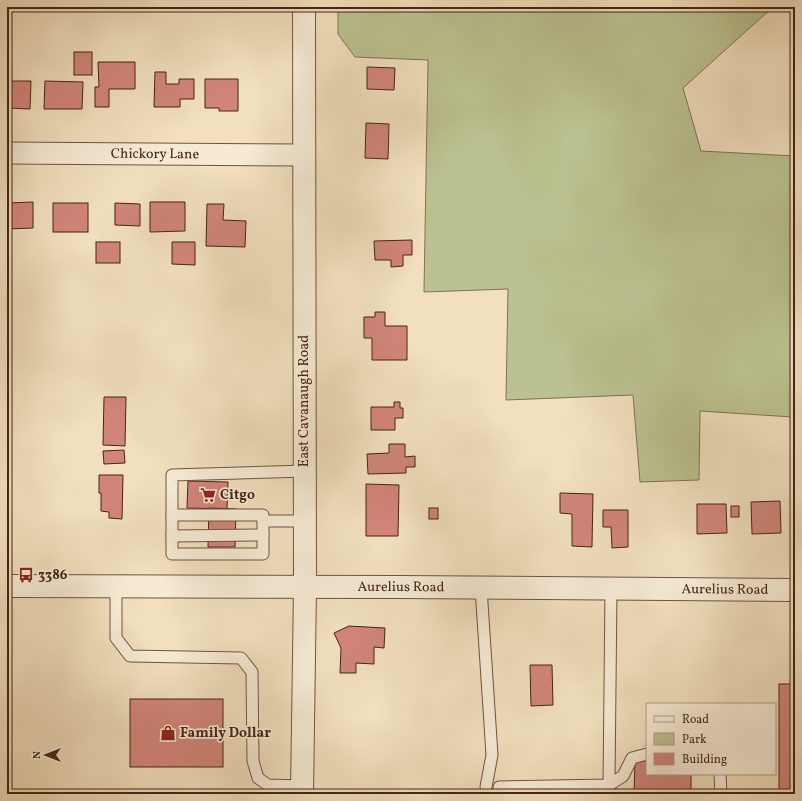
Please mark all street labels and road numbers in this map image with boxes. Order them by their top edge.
street label: Chickory Lane [111,144,200,164]
street label: East Cavanaugh Road [295,335,314,467]
street label: Aurelius Road [358,577,445,597]
street label: Aurelius Road [682,580,769,599]

